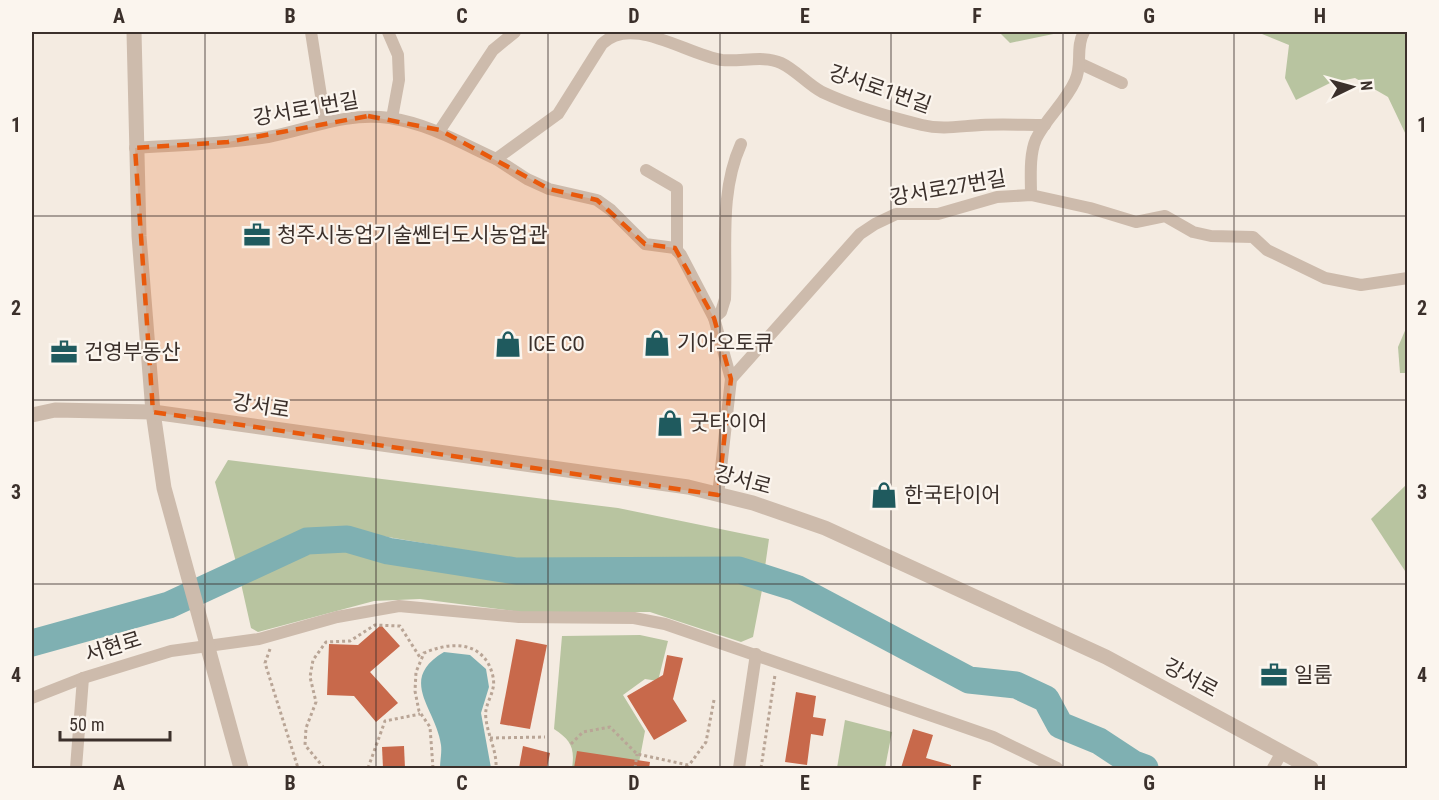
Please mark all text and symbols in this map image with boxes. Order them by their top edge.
text: A [113,4,125,28]
text: B [284,4,296,28]
text: C [456,4,468,28]
text: D [628,4,640,28]
text: E [800,4,810,28]
text: F [972,4,982,28]
text: G [1143,4,1155,28]
text: H [1314,4,1326,28]
north arrow [1322,57,1382,117]
street label: 강서로1번길 [826,60,934,118]
text: N [1357,80,1376,91]
street label: 강서로1번길 [251,88,361,130]
text: 1 [11,113,21,137]
text: 1 [1417,113,1427,137]
street label: 강서로27번길 [888,166,1008,210]
office icon: 청주시농업기술쎈터도시농업관 [242,220,272,250]
place label: 청주시농업기술쎈터도시농업관 [277,223,547,247]
text: 2 [11,296,21,320]
text: 2 [1417,296,1427,320]
shop icon: 기아오토큐 [642,328,672,358]
shop icon: ICE CO [493,329,523,359]
place label: 기아오토큐 [677,331,774,355]
place label: ICE CO [528,332,585,356]
office icon: 건영부동산 [49,337,79,367]
place label: 건영부동산 [84,340,181,364]
street label: 강서로 [230,390,292,422]
shop icon: 굿타이어 [655,408,685,438]
place label: 굿타이어 [690,411,767,435]
street label: 강서로 [712,461,774,499]
text: 3 [11,480,21,504]
shop icon: 한국타이어 [869,480,899,510]
text: 3 [1417,480,1427,504]
place label: 한국타이어 [904,483,1001,507]
street label: 서현로 [82,627,144,667]
street label: 강서로 [1160,654,1222,702]
office icon: 일룸 [1259,660,1289,690]
text: 4 [11,663,21,687]
place label: 일룸 [1294,663,1333,687]
text: 4 [1417,663,1427,687]
scale bar [60,704,170,742]
text: 50 m [69,714,104,735]
text: A [113,771,125,795]
text: B [284,771,296,795]
text: C [456,771,468,795]
text: D [628,771,640,795]
text: E [800,771,810,795]
text: F [972,771,982,795]
text: G [1143,771,1155,795]
text: H [1314,771,1326,795]

